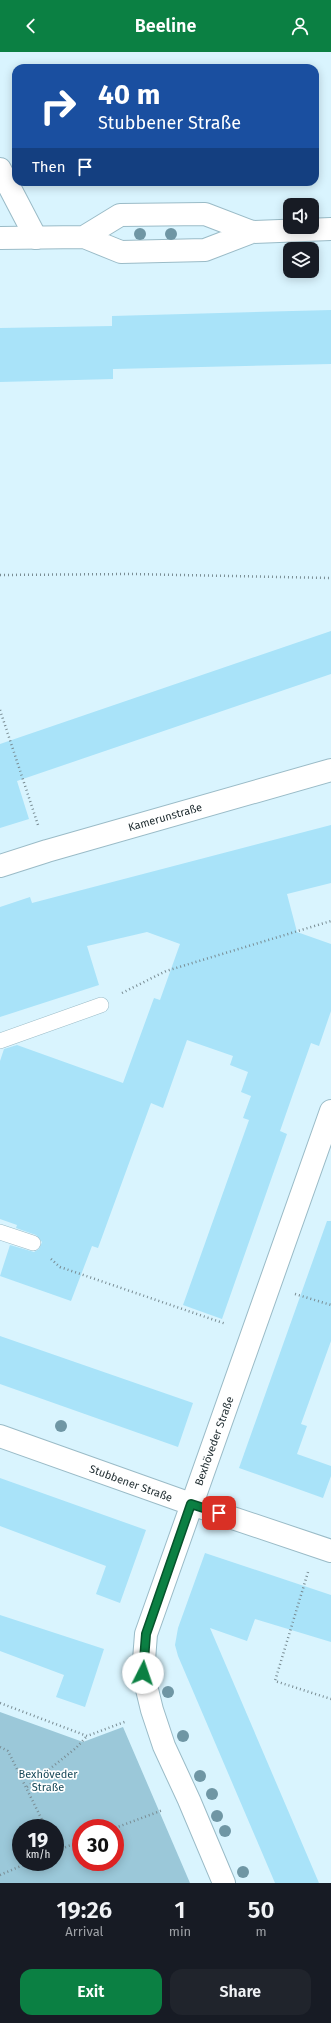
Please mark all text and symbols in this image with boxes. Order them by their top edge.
icon: back [20,15,42,37]
text: Beeline [135,15,196,37]
icon: person [289,15,311,37]
text: 40 m [98,78,161,111]
icon: right [32,80,84,132]
text: Stubbener Straße [98,112,241,134]
icon: arrive [74,156,96,178]
text: Then [32,158,66,176]
map controls [283,198,319,278]
button: sound [283,198,319,234]
button: layers [283,242,319,278]
street label: Kamerunstraße [127,801,204,834]
street label: Bexhöveder Straße [192,1395,237,1488]
street label: Stubbener Straße [88,1462,174,1505]
pin [202,1496,236,1530]
icon: arrive [208,1502,230,1524]
position arrow [122,1652,164,1694]
park label: Bexhöveder Straße [19,1768,78,1794]
speed limit sign: 30 [72,1819,124,1871]
text: 19 [28,1828,48,1852]
text: km/h [26,1849,50,1861]
text: 19:26 [57,1896,112,1924]
text: 1 [175,1896,185,1924]
text: 50 [248,1896,274,1924]
text: Arrival [65,1924,103,1939]
text: min [169,1924,191,1939]
text: m [256,1924,267,1939]
button: Exit [20,1969,162,2015]
button: Share [170,1969,311,2015]

